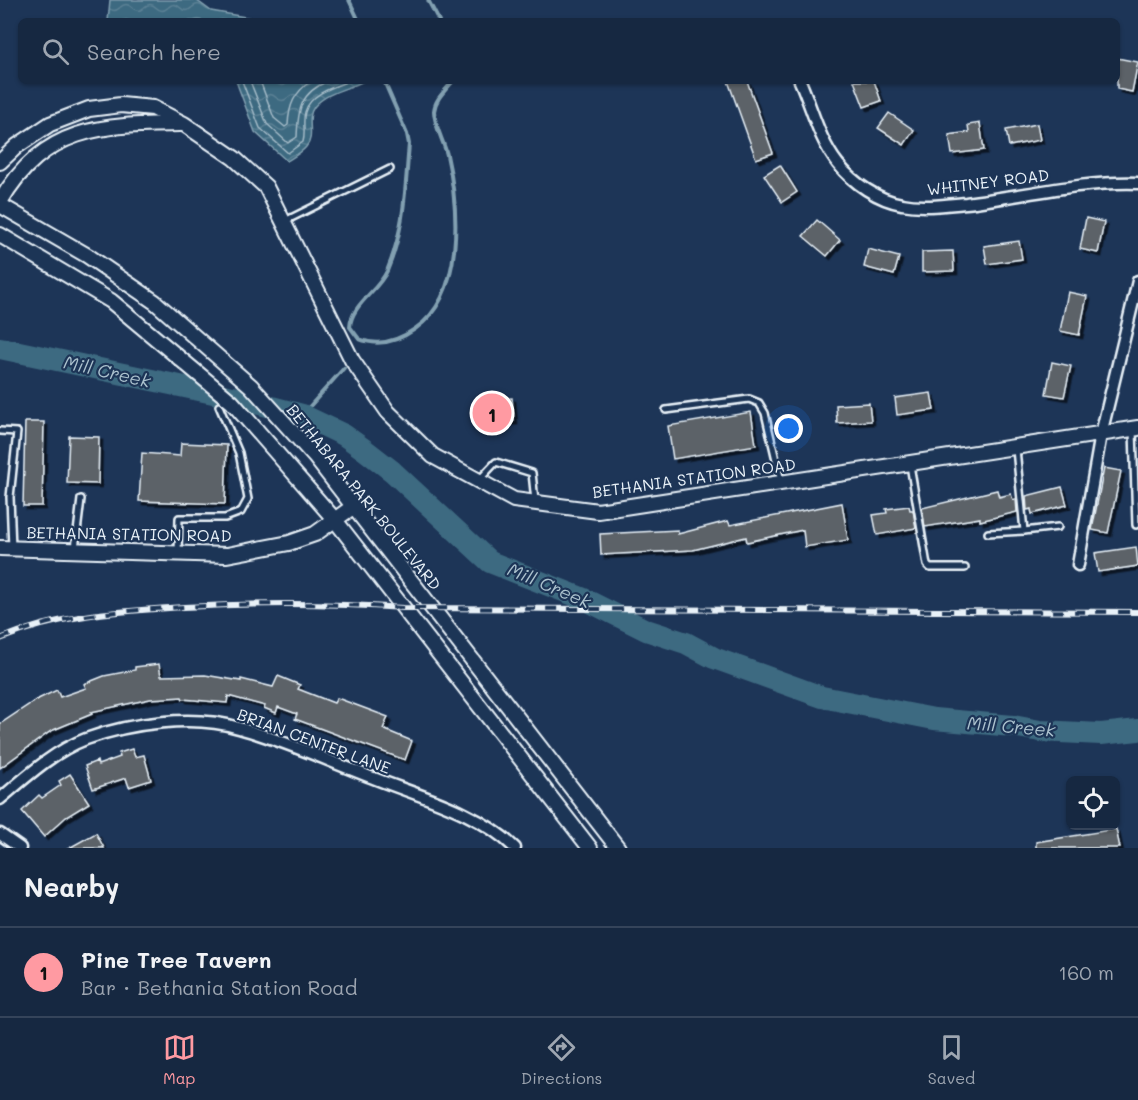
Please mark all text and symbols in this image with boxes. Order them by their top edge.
search box [18,18,1120,84]
icon: search [39,35,72,68]
text: Search here [87,37,221,66]
street label: WHITNEY ROAD [926,164,1050,199]
water label: Mill Creek [61,349,153,393]
pin: 1 [472,390,512,436]
street label: BETHABARA PARK BOULEVARD [283,399,446,594]
your location [774,414,803,443]
street label: BETHANIA STATION ROAD [591,453,797,502]
street label: BETHANIA STATION ROAD [26,521,232,546]
water label: Mill Creek [504,557,595,614]
street label: BRIAN CENTER LANE [235,703,394,778]
water label: Mill Creek [966,710,1057,742]
map controls [1066,776,1120,830]
button: locate [1066,776,1120,830]
text: Nearby [24,870,119,904]
text: Pine Tree Tavern [81,945,271,974]
text: 1 [39,959,48,985]
text: 160 m [1058,959,1114,985]
text: Bar · Bethania Station Road [81,974,357,1000]
tab: Map [163,1031,196,1088]
tab: Directions [521,1031,602,1088]
tab: Saved [928,1031,975,1088]

